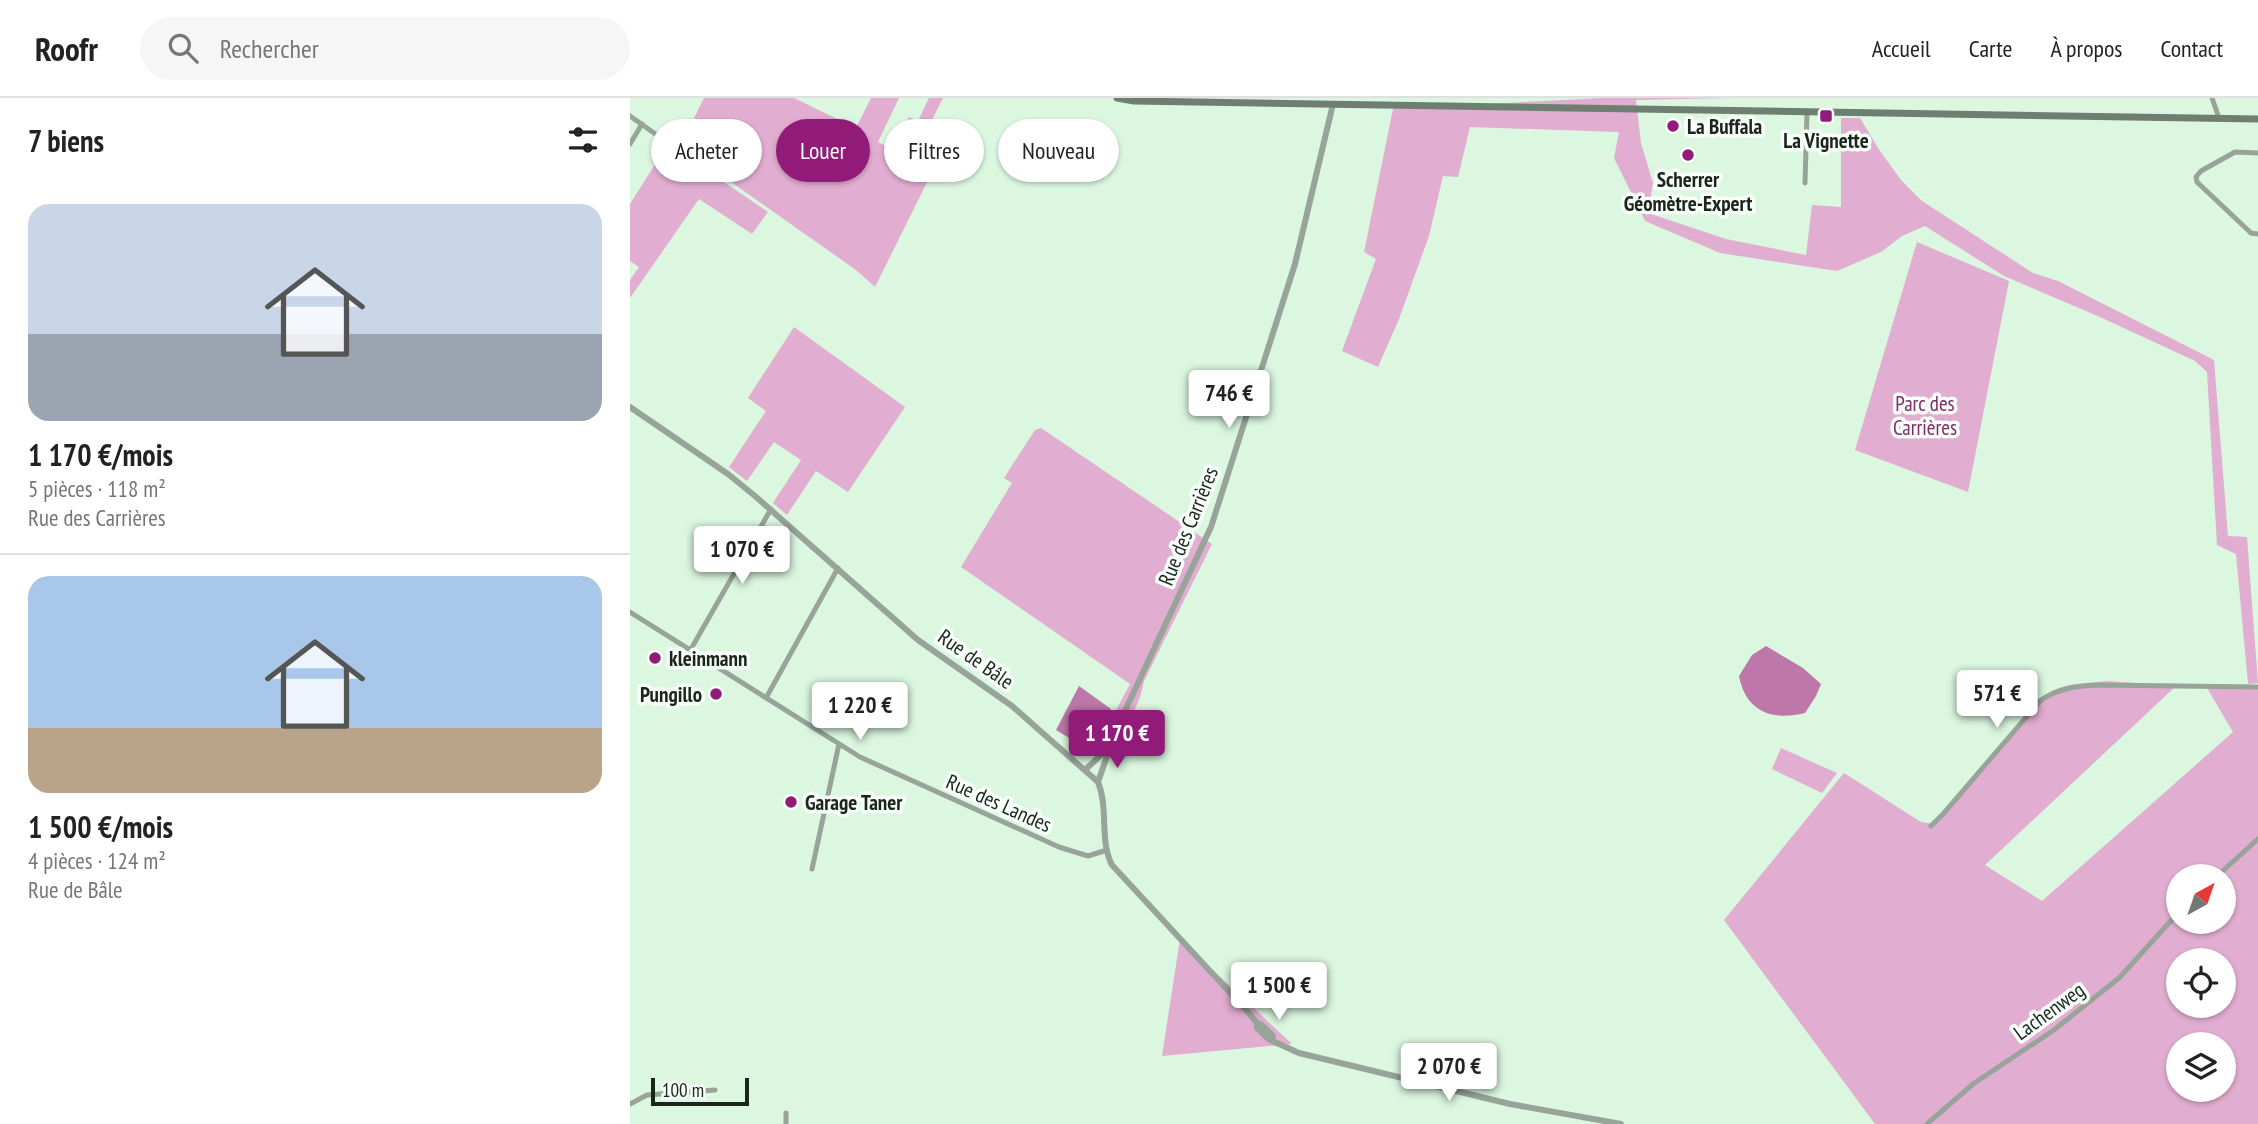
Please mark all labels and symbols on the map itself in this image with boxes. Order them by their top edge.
marker: La Vignette [1818,108,1834,124]
place label: La Buffala [1687,113,1763,140]
marker: La Buffala [1665,118,1681,134]
place label: La Vignette [1783,127,1869,154]
marker: Scherrer Géomètre-Expert [1680,147,1696,163]
place label: Scherrer Géomètre-Expert [1624,166,1752,217]
pin: 746 € [1180,370,1278,430]
park label: Parc des Carrières [1893,390,1957,441]
street label: Rue des Carrières [1152,463,1224,589]
pin: 1 070 € [677,526,807,586]
street label: Rue de Bâle [933,623,1019,695]
place label: kleinmann [669,645,747,672]
marker: kleinmann [647,650,663,666]
pin: 571 € [1948,670,2046,730]
place label: Pungillo [640,681,702,708]
pin: 1 220 € [795,682,925,742]
marker: Pungillo [708,686,724,702]
pin: 1 170 € [1052,710,1182,770]
street label: Rue des Landes [942,768,1056,838]
place label: Garage Taner [805,789,903,816]
marker: Garage Taner [783,794,799,810]
north arrow [2166,864,2236,934]
pin: 1 500 € [1214,962,1344,1022]
street label: Lachenweg [2008,976,2090,1046]
pin: 2 070 € [1384,1044,1514,1103]
scale bar [651,1075,749,1107]

